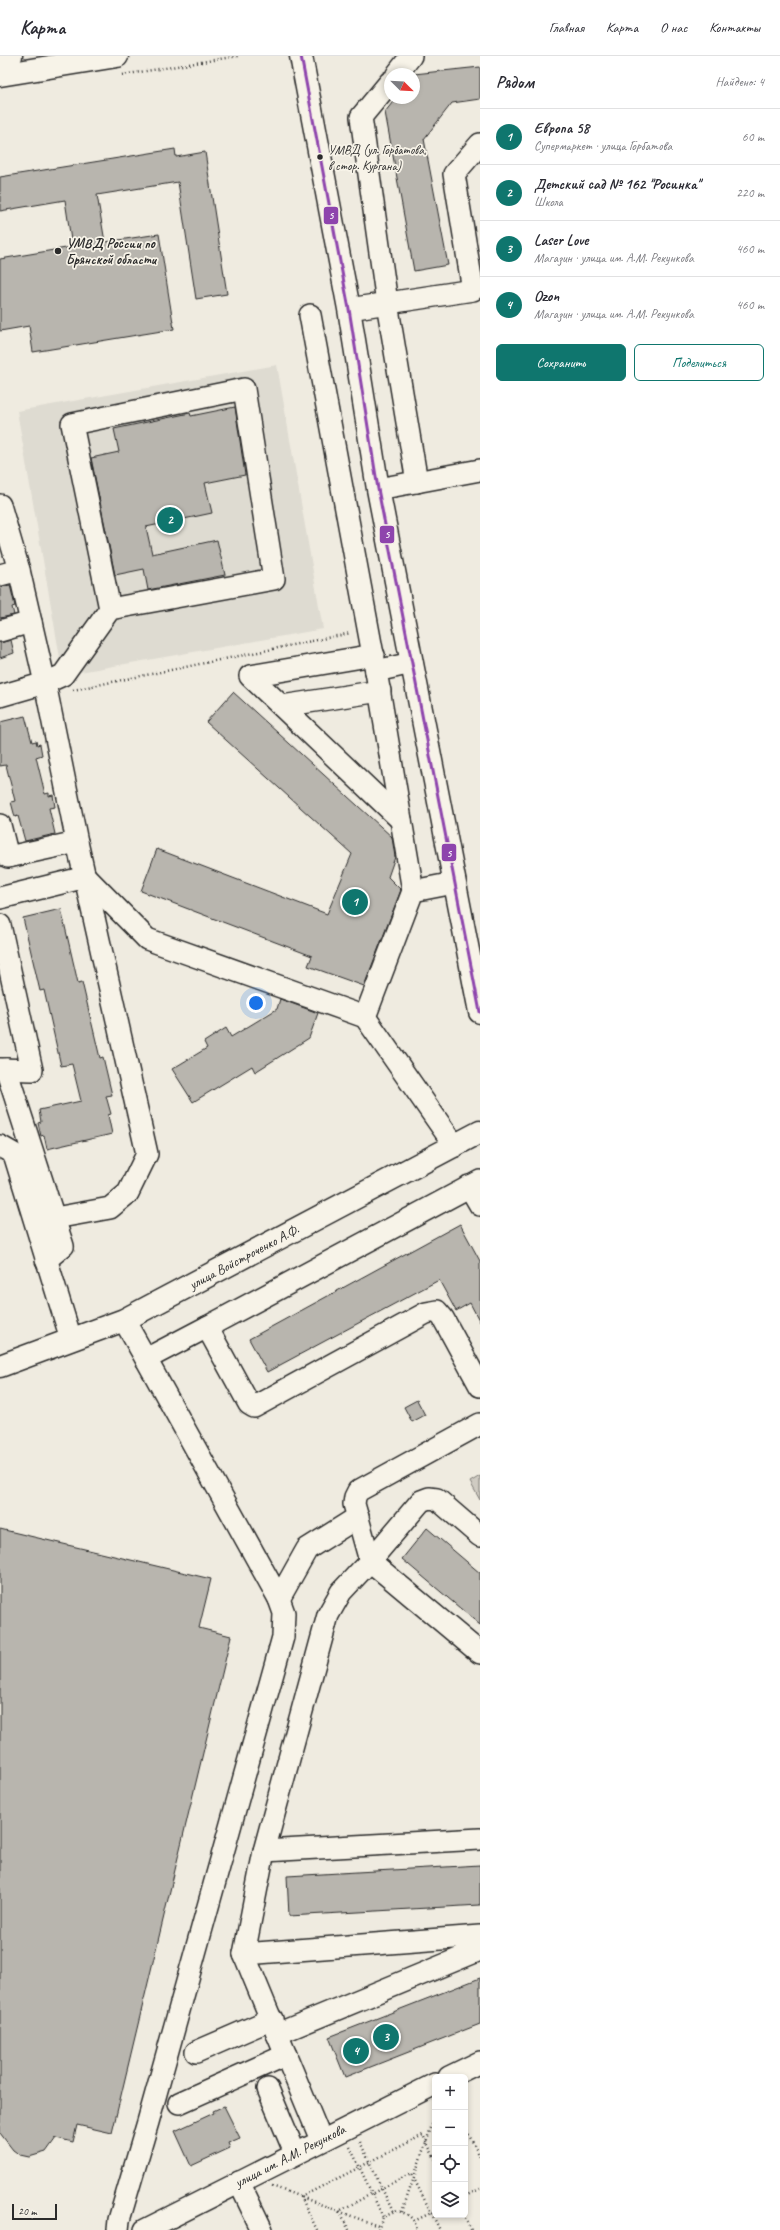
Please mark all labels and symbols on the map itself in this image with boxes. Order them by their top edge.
north arrow [384,68,420,104]
place label: УМВД (ул. Горбатова, в стор. Кургана) [328,142,427,174]
marker: УМВД (ул. Горбатова, в стор. Кургана) [315,152,325,162]
line badge: 5 [323,206,339,225]
text: 5 [329,208,335,222]
place label: УМВД России по Брянской области [66,235,158,268]
marker: УМВД России по Брянской области [53,246,63,256]
pin: 2 [157,505,183,535]
line badge: 5 [379,525,395,544]
text: 5 [385,527,391,541]
line badge: 5 [441,843,457,862]
text: 5 [447,846,453,860]
pin: 1 [342,887,368,917]
your location [246,993,266,1013]
street label: улица Войстроченко А.Ф. [185,1221,302,1294]
pin: 3 [373,2022,399,2052]
pin: 4 [343,2036,369,2066]
street label: улица им. А.М. Рекункова [231,2120,349,2192]
scale bar [12,2202,57,2221]

